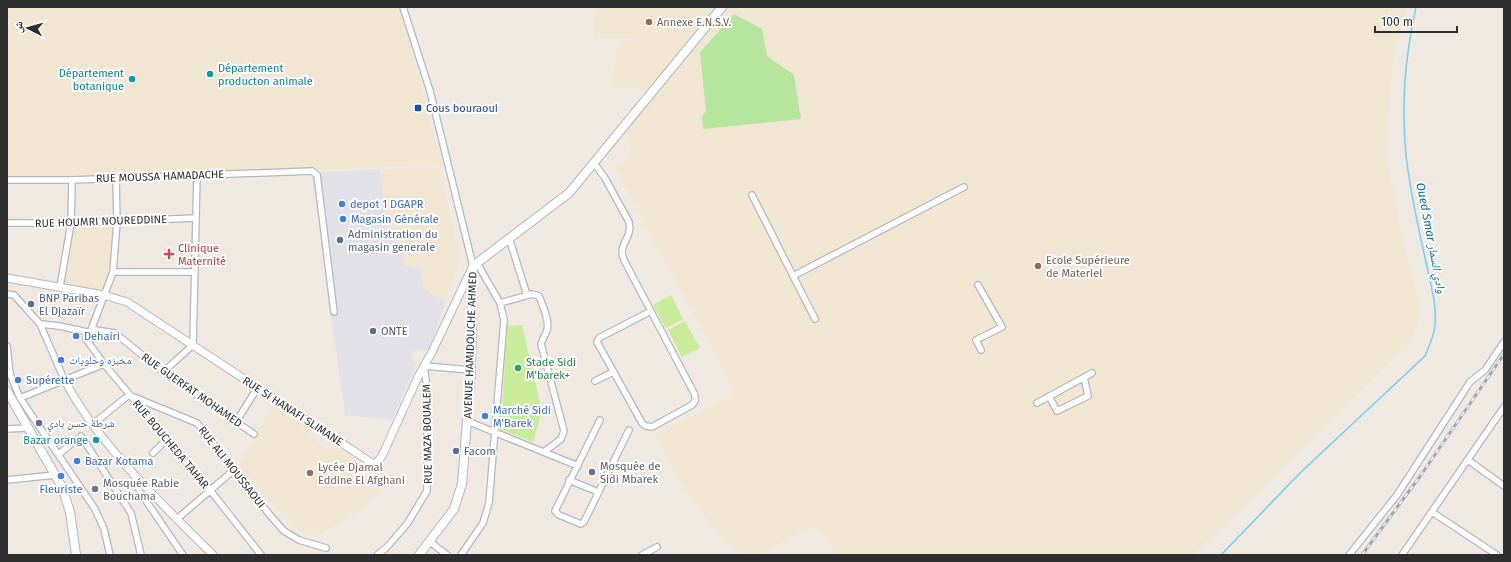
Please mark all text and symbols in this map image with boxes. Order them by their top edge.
north arrow [8,8,48,48]
scale bar [1375,8,1457,34]
text: 100 m [1381,15,1413,29]
place label: Annexe E.N.S.V. [657,16,732,29]
marker: Annexe E.N.S.V. [644,17,654,27]
text: ش [11,20,27,34]
place label: Département producton animale [218,62,313,88]
place label: Département botanique [59,67,124,93]
marker: Département producton animale [205,69,215,79]
marker: Département botanique [127,74,137,84]
place label: Cous bouraoui [426,102,498,115]
marker: Cous bouraoui [413,103,423,113]
street label: RUE MOUSSA HAMADACHE [96,168,224,185]
water label: Oued Smar وادي السمار [1410,181,1449,296]
place label: depot 1 DGAPR [350,198,424,211]
marker: depot 1 DGAPR [337,199,347,209]
street label: RUE HOUMRI NOUREDDINE [35,213,167,230]
place label: Magasin Générale [351,213,439,226]
marker: Magasin Générale [338,214,348,224]
place label: Administration du magasin generale [348,228,438,254]
marker: Administration du magasin generale [335,235,345,245]
place label: Clinique Maternité [178,242,226,268]
marker: Clinique Maternité [163,248,175,260]
place label: Ecole Supérieure de Materiel [1046,254,1130,280]
marker: Ecole Supérieure de Materiel [1033,261,1043,271]
street label: AVENUE HAMIDOUCHE AHMED [461,271,480,419]
place label: BNP Paribas El Djazaïr [39,292,99,318]
marker: BNP Paribas El Djazaïr [26,299,36,309]
place label: ONTE [381,325,408,338]
marker: ONTE [368,326,378,336]
place label: Dehairi [84,330,120,343]
marker: Dehairi [71,331,81,341]
street label: RUE GUERFAT MOHAMED [139,351,245,430]
place label: مخبزه وحلويات [69,354,131,367]
marker: مخبزه وحلويات [56,355,66,365]
place label: Stade Sidi M'barek+ [526,356,576,382]
marker: Stade Sidi M'barek+ [513,363,523,373]
place label: Supérette [26,374,75,387]
street label: RUE SI HANAFI SLIMANE [240,374,345,449]
marker: Supérette [13,375,23,385]
street label: RUE MAZA BOUALEM [420,384,435,484]
street label: RUE BOUCHEDA TAHAR [130,397,212,492]
place label: Marché Sidi M'Barek [493,404,551,430]
marker: Marché Sidi M'Barek [480,411,490,421]
place label: شرطة حسن بادي [47,417,115,432]
marker: شرطة حسن بادي [34,418,44,428]
street label: RUE ALI MOUSSAOUI [196,424,268,511]
place label: Bazar orange [23,434,88,447]
marker: Bazar orange [91,435,101,445]
place label: Facom [464,445,496,458]
marker: Facom [451,446,461,456]
place label: Bazar Kotama [85,455,154,468]
marker: Bazar Kotama [72,456,82,466]
place label: Mosquée de Sidi Mbarek [600,460,661,486]
place label: Lycée Djamal Eddine El Afghani [318,461,405,487]
marker: Mosquée de Sidi Mbarek [587,467,597,477]
marker: Lycée Djamal Eddine El Afghani [305,468,315,478]
marker: Fleuriste [56,471,66,481]
place label: Mosquée Rabie Bouchama [103,477,179,503]
place label: Fleuriste [39,483,83,496]
marker: Mosquée Rabie Bouchama [90,484,100,494]

